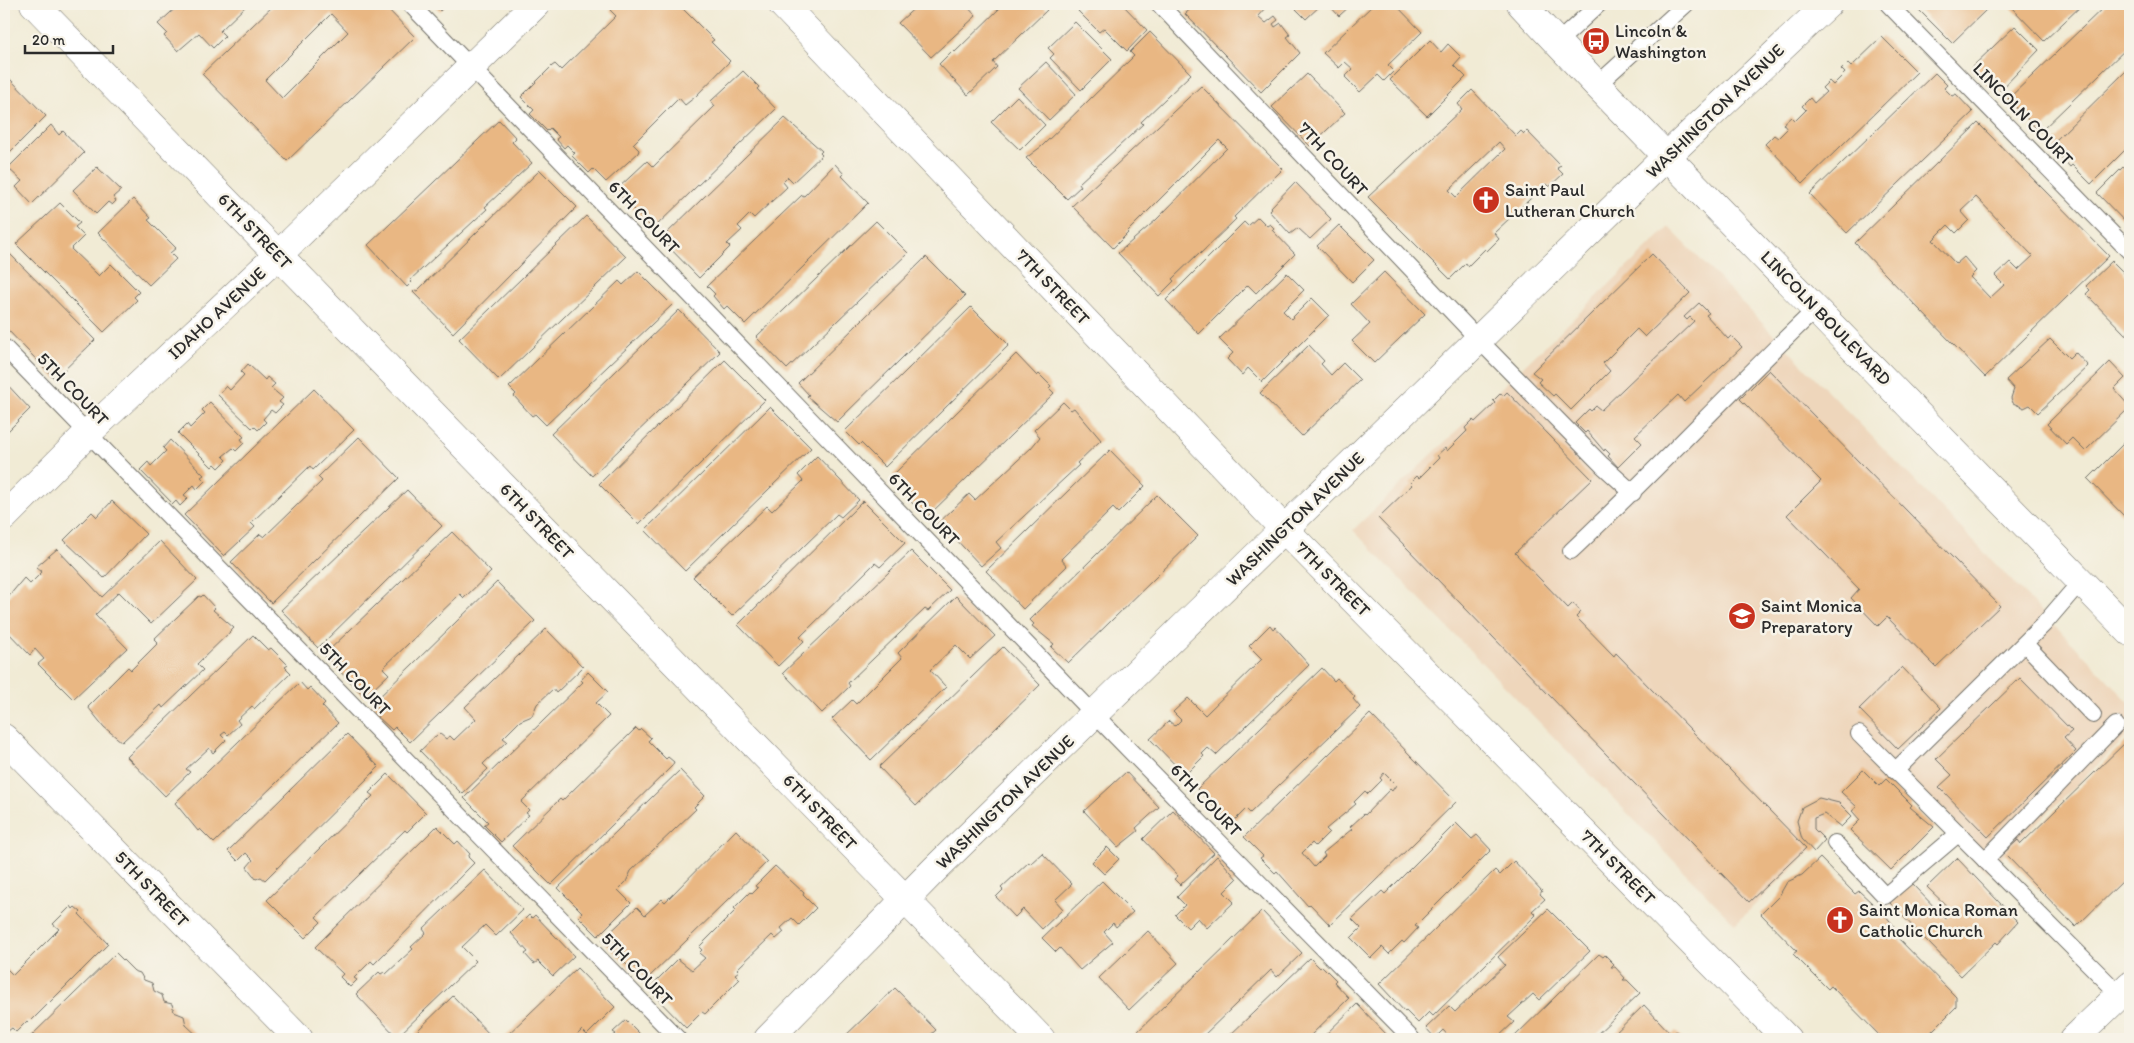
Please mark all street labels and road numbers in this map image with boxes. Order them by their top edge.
street label: WASHINGTON AVENUE [1641,39,1789,183]
street label: LINCOLN COURT [1968,58,2078,170]
street label: 7TH COURT [1293,117,1373,201]
street label: 6TH COURT [604,176,684,258]
street label: 6TH STREET [213,188,297,274]
street label: 7TH STREET [1011,244,1095,330]
street label: LINCOLN BOULEVARD [1756,246,1896,390]
street label: IDAHO AVENUE [163,262,271,364]
street label: 5TH COURT [33,348,113,430]
street label: WASHINGTON AVENUE [1221,447,1369,591]
street label: 6TH COURT [884,468,964,550]
street label: 6TH STREET [495,478,579,564]
street label: 7TH STREET [1291,537,1375,621]
street label: 5TH COURT [315,638,395,720]
street label: WASHINGTON AVENUE [931,730,1079,874]
street label: 6TH COURT [1166,759,1246,841]
street label: 6TH STREET [778,769,862,855]
street label: 7TH STREET [1576,825,1660,909]
street label: 5TH STREET [110,846,194,932]
street label: 5TH COURT [597,928,677,1010]

